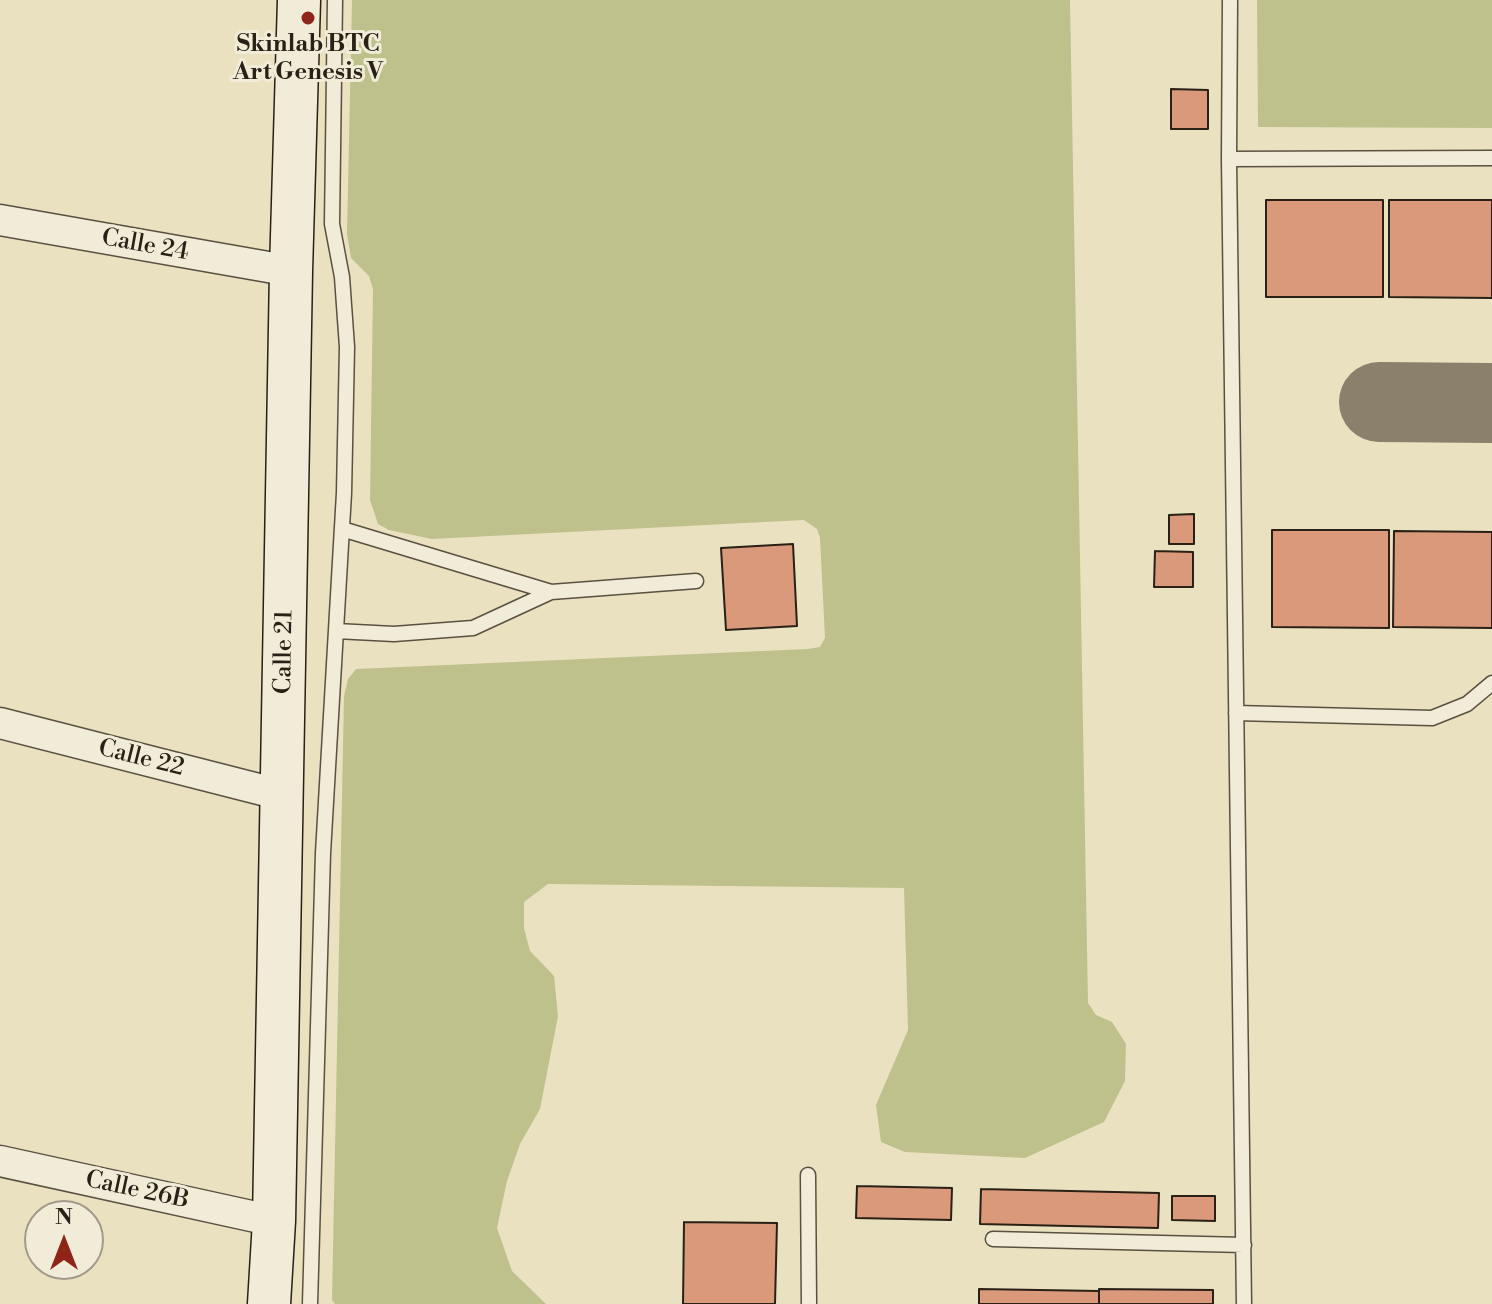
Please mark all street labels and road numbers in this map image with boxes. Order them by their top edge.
street label: Calle 24 [99,224,191,268]
street label: Calle 21 [270,610,300,694]
street label: Calle 22 [95,734,187,784]
street label: Calle 26B [83,1166,191,1216]

